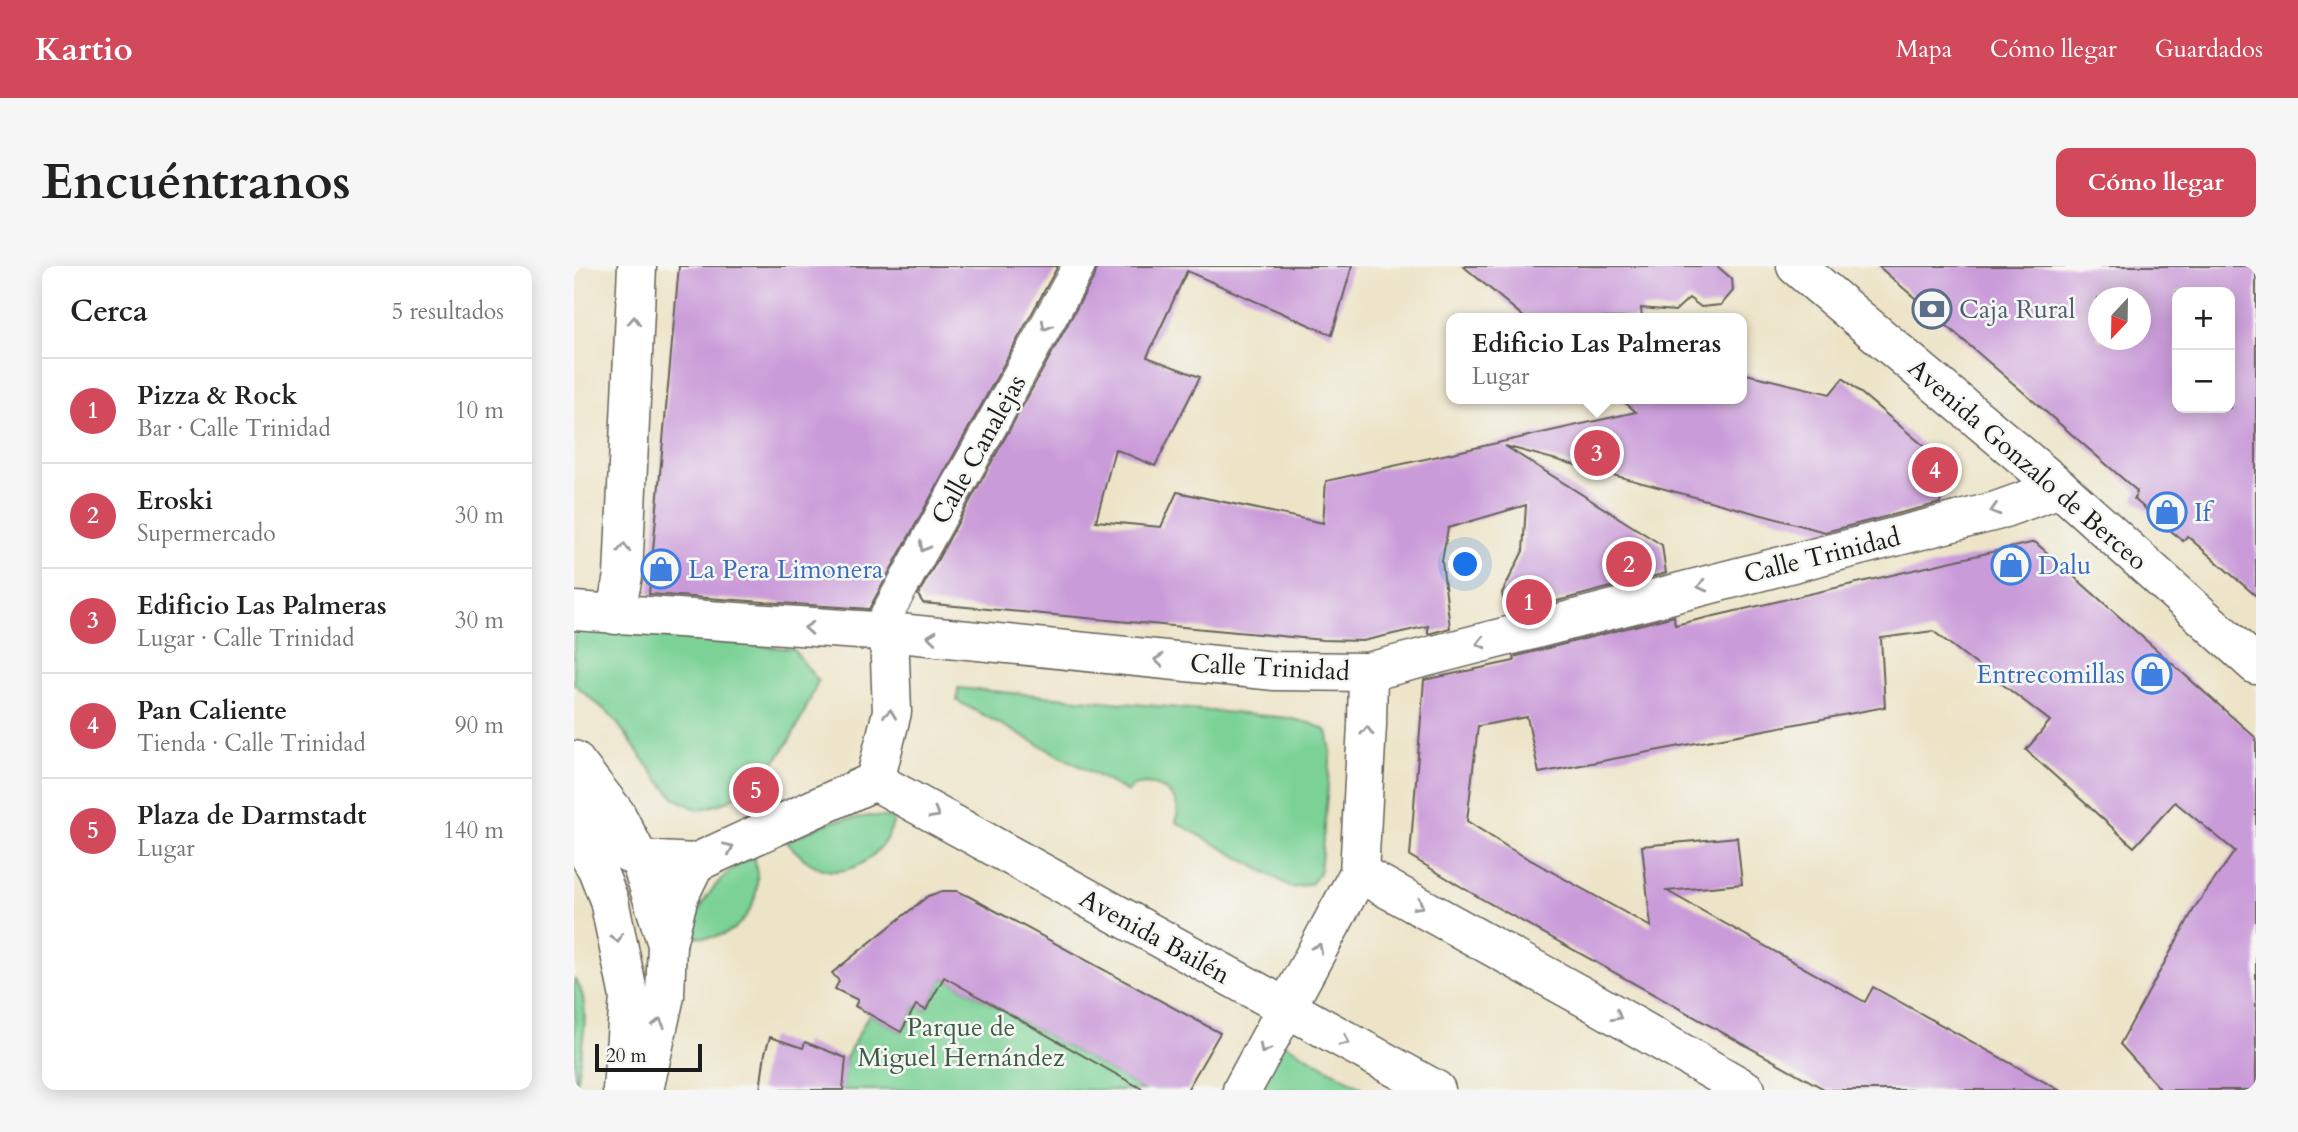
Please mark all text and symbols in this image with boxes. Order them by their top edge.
text: Kartio [35,27,133,72]
text: Mapa [1896,33,1952,66]
text: Cómo llegar [1990,33,2117,66]
text: Guardados [2155,33,2263,66]
button: Cómo llegar [2056,148,2256,217]
text: Encuéntranos [42,149,351,216]
north arrow [2088,287,2151,350]
map controls [2172,287,2235,413]
button: + [2172,287,2235,350]
bank icon: Caja Rural [1911,288,1953,330]
text: Cerca [70,291,148,332]
place label: Caja Rural [1959,292,2076,327]
text: 5 resultados [391,296,504,327]
popup [1446,313,1747,404]
one-way arrow [627,315,642,326]
one-way arrow [1041,319,1054,331]
text: Edificio Las Palmeras [1472,326,1721,361]
button: − [2172,350,2235,413]
street label: Avenida Gonzalo de Berceo [1900,351,2155,578]
text: Lugar [1472,361,1529,392]
street label: Calle Canalejas [923,368,1034,530]
text: Pizza & Rock [137,378,297,413]
text: 1 [87,395,99,426]
text: 10 m [455,395,504,426]
text: Bar · Calle Trinidad [137,413,331,444]
pin: 3 [1574,427,1620,479]
pin: 4 [1912,444,1958,496]
text: Eroski [137,483,213,518]
shop icon: If [2146,491,2188,533]
place label: If [2194,495,2215,530]
text: 2 [87,500,99,531]
text: 30 m [455,500,504,531]
one-way arrow [1990,502,2002,517]
text: Supermercado [137,518,276,549]
street label: Calle Trinidad [1740,519,1904,592]
pin: 2 [1606,538,1652,590]
one-way arrow [919,539,933,552]
one-way arrow [617,542,632,553]
shop icon: Dalu [1990,544,2032,586]
your location [1448,547,1482,581]
shop icon: La Pera Limonera [640,548,682,590]
place label: Dalu [2038,548,2091,583]
place label: La Pera Limonera [688,552,883,587]
pin: 1 [1506,576,1552,628]
one-way arrow [1696,578,1708,592]
text: Edificio Las Palmeras [137,588,387,623]
text: 3 [87,605,99,636]
text: 30 m [455,605,504,636]
one-way arrow [804,621,815,636]
text: Lugar · Calle Trinidad [137,623,355,654]
one-way arrow [927,630,938,645]
one-way arrow [1475,635,1487,649]
street label: Calle Trinidad [1189,646,1351,689]
one-way arrow [1153,652,1165,667]
shop icon: Entrecomillas [2131,653,2173,695]
place label: Entrecomillas [1976,657,2125,692]
text: Pan Caliente [137,693,287,728]
one-way arrow [883,708,898,720]
text: 4 [87,710,99,741]
text: 90 m [455,710,504,741]
one-way arrow [1359,725,1374,736]
text: Tienda · Calle Trinidad [137,728,366,759]
pin: 5 [733,764,779,816]
text: Plaza de Darmstadt [137,798,367,833]
one-way arrow [928,806,940,819]
text: 5 [87,815,99,846]
text: 140 m [443,815,504,846]
text: Lugar [137,833,195,864]
one-way arrow [722,842,734,856]
street label: Avenida Bailén [1073,881,1236,992]
one-way arrow [1411,897,1424,910]
one-way arrow [608,932,623,944]
one-way arrow [1310,943,1323,955]
one-way arrow [1610,1008,1623,1021]
park label: Parque de Miguel Hernández [857,1010,1065,1075]
one-way arrow [651,1017,665,1029]
one-way arrow [1338,1033,1350,1046]
scale bar [595,1041,702,1073]
one-way arrow [1259,1042,1272,1054]
text: 20 m [606,1043,647,1069]

